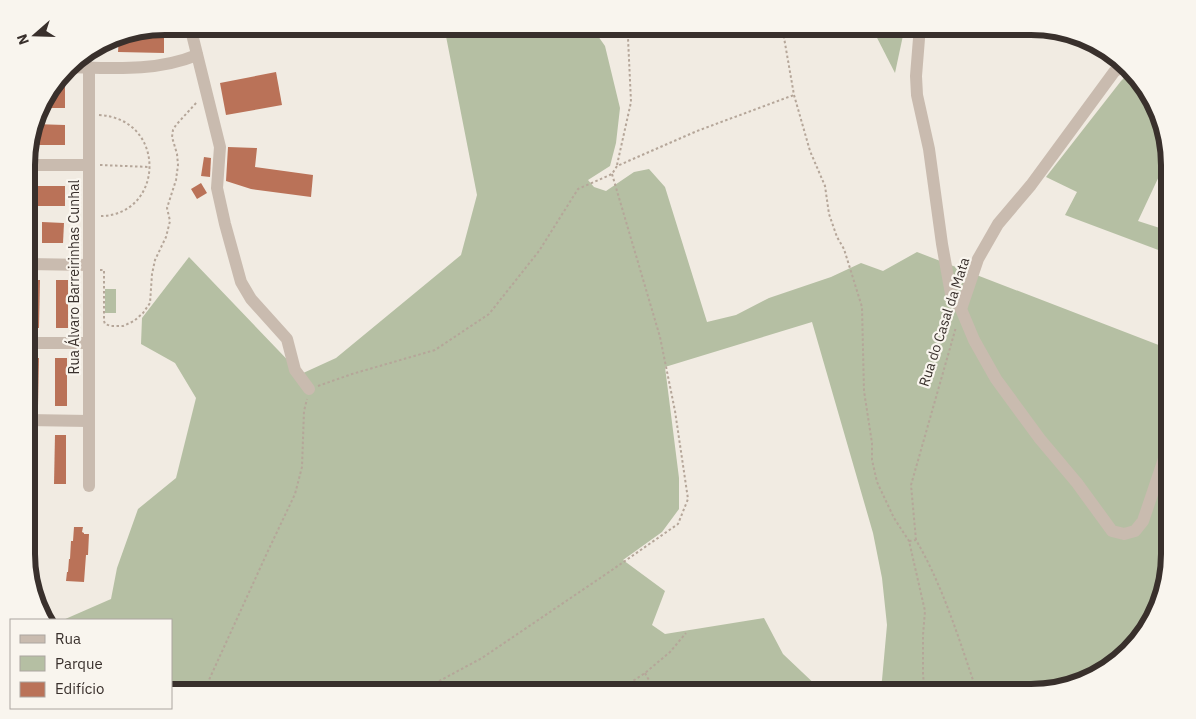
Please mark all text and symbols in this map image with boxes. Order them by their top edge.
north arrow [10,10,60,60]
text: N [13,32,33,47]
street label: Rua Álvaro Barreirinhas Cunhal [64,179,83,374]
street label: Rua do Casal da Mata [915,255,974,389]
legend [10,619,172,709]
text: Rua [55,629,81,648]
text: Parque [55,654,103,673]
text: Edifício [55,679,104,698]

